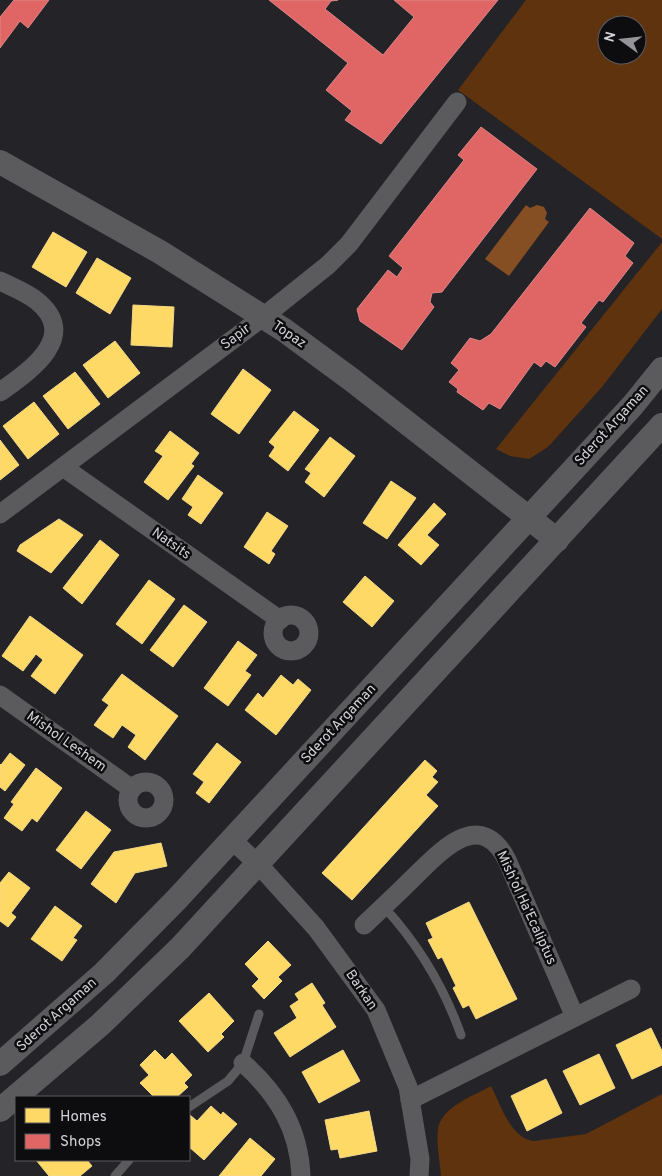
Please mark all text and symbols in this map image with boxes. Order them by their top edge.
north arrow [597,15,647,65]
text: N [601,30,620,44]
street label: Topaz [269,318,309,352]
street label: Sapir [218,320,255,354]
street label: Sderot Argaman [572,382,652,470]
street label: Natsits [148,525,194,563]
street label: Sderot Argaman [298,681,380,767]
street label: Mishol Leshem [23,708,109,776]
street label: Mish'ol Ha'Ecaliptus [492,849,560,967]
street label: Barkan [341,967,381,1013]
street label: Sderot Argaman [13,975,101,1055]
legend [15,1096,190,1161]
text: Homes [60,1108,107,1127]
text: Shops [60,1133,101,1152]

